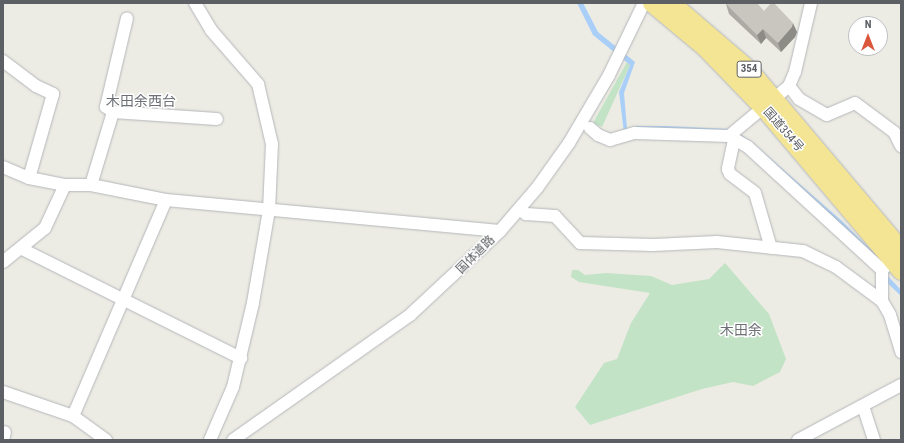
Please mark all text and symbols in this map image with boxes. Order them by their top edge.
north arrow [848,16,888,56]
text: N [865,18,871,31]
road number: 354 [736,60,762,78]
district label: 木田余西台 [106,93,176,109]
street label: 国道354号 [760,105,806,155]
street label: 国体道路 [454,233,498,277]
district label: 木田余 [720,322,762,338]

